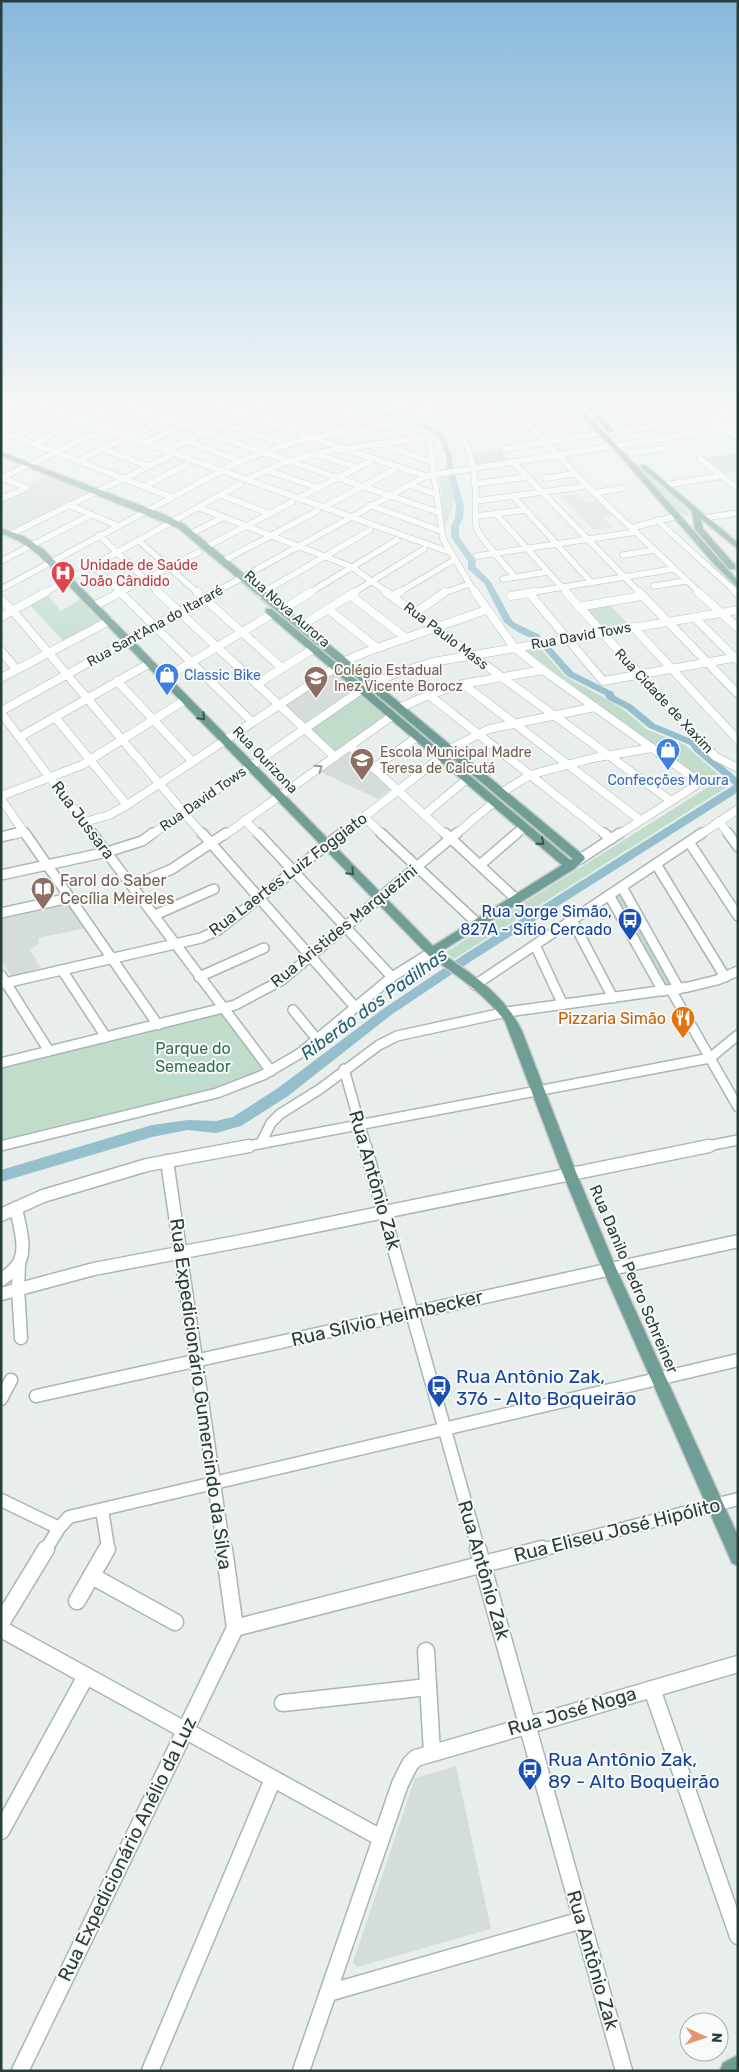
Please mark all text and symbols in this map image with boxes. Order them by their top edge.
place label: Unidade de Saúde João Cândido [80,557,198,590]
hospital icon: Unidade de Saúde João Cândido [50,560,76,594]
street label: Rua Nova Aurora [241,567,333,651]
street label: Rua Sant'Ana do Itararé [84,581,226,671]
street label: Rua Paulo Mass [400,599,492,673]
street label: Rua David Tows [530,619,632,653]
street label: Rua Cidade de Xaxim [611,645,717,757]
shop icon: Classic Bike [154,662,180,696]
place label: Colégio Estadual Inez Vicente Borocz [334,662,463,695]
school or university icon: Colégio Estadual Inez Vicente Borocz [303,665,329,699]
place label: Classic Bike [184,667,261,684]
one-way arrow [196,711,205,720]
street label: Rua Ourizona [229,723,301,797]
shop icon: Confecções Moura [655,737,681,771]
place label: Escola Municipal Madre Teresa de Calcutá [380,744,532,777]
school or university icon: Escola Municipal Madre Teresa de Calcutá [349,747,375,781]
street label: Rua David Tows [157,763,249,835]
one-way arrow [313,765,322,774]
place label: Confecções Moura [607,772,729,789]
street label: Rua Jussara [48,777,118,863]
street label: Rua Laertes Luiz Foggiato [205,808,371,940]
one-way arrow [536,836,545,845]
street label: Rua Aristides Marquezini [267,861,421,991]
one-way arrow [345,866,354,875]
place label: Farol do Saber Cecília Meireles [60,871,174,908]
library icon: Farol do Saber Cecília Meireles [30,876,56,910]
place label: Rua Jorge Simão, 827A - Sítio Cercado [460,902,612,939]
bus stop icon: Rua Jorge Simão, 827A - Sítio Cercado [617,907,643,941]
water label: Riberão dos Padilhas [296,943,452,1065]
restaurant icon: Pizzaria Simão [670,1005,696,1039]
place label: Pizzaria Simão [558,1009,666,1028]
park label: Parque do Semeador [155,1039,231,1076]
street label: Rua Antônio Zak [344,1107,406,1253]
street label: Rua Danilo Pedro Schreiner [586,1182,682,1376]
street label: Rua Expedicionário Gumercindo da Silva [165,1217,237,1571]
street label: Rua Sílvio Heimbecker [289,1285,486,1351]
place label: Rua Antônio Zak, 376 - Alto Boqueirão [456,1365,636,1410]
bus stop icon: Rua Antônio Zak, 376 - Alto Boqueirão [426,1374,452,1408]
street label: Rua Eliseu José Hipólito [511,1493,723,1567]
street label: Rua Antônio Zak [453,1497,515,1643]
street label: Rua José Noga [505,1682,639,1740]
street label: Rua Expedicionário Anélio da Luz [53,1713,201,1985]
place label: Rua Antônio Zak, 89 - Alto Boqueirão [548,1748,720,1793]
bus stop icon: Rua Antônio Zak, 89 - Alto Boqueirão [517,1757,543,1791]
street label: Rua Antônio Zak [562,1887,624,2033]
north arrow [679,2012,729,2062]
text: N [708,2032,725,2043]

